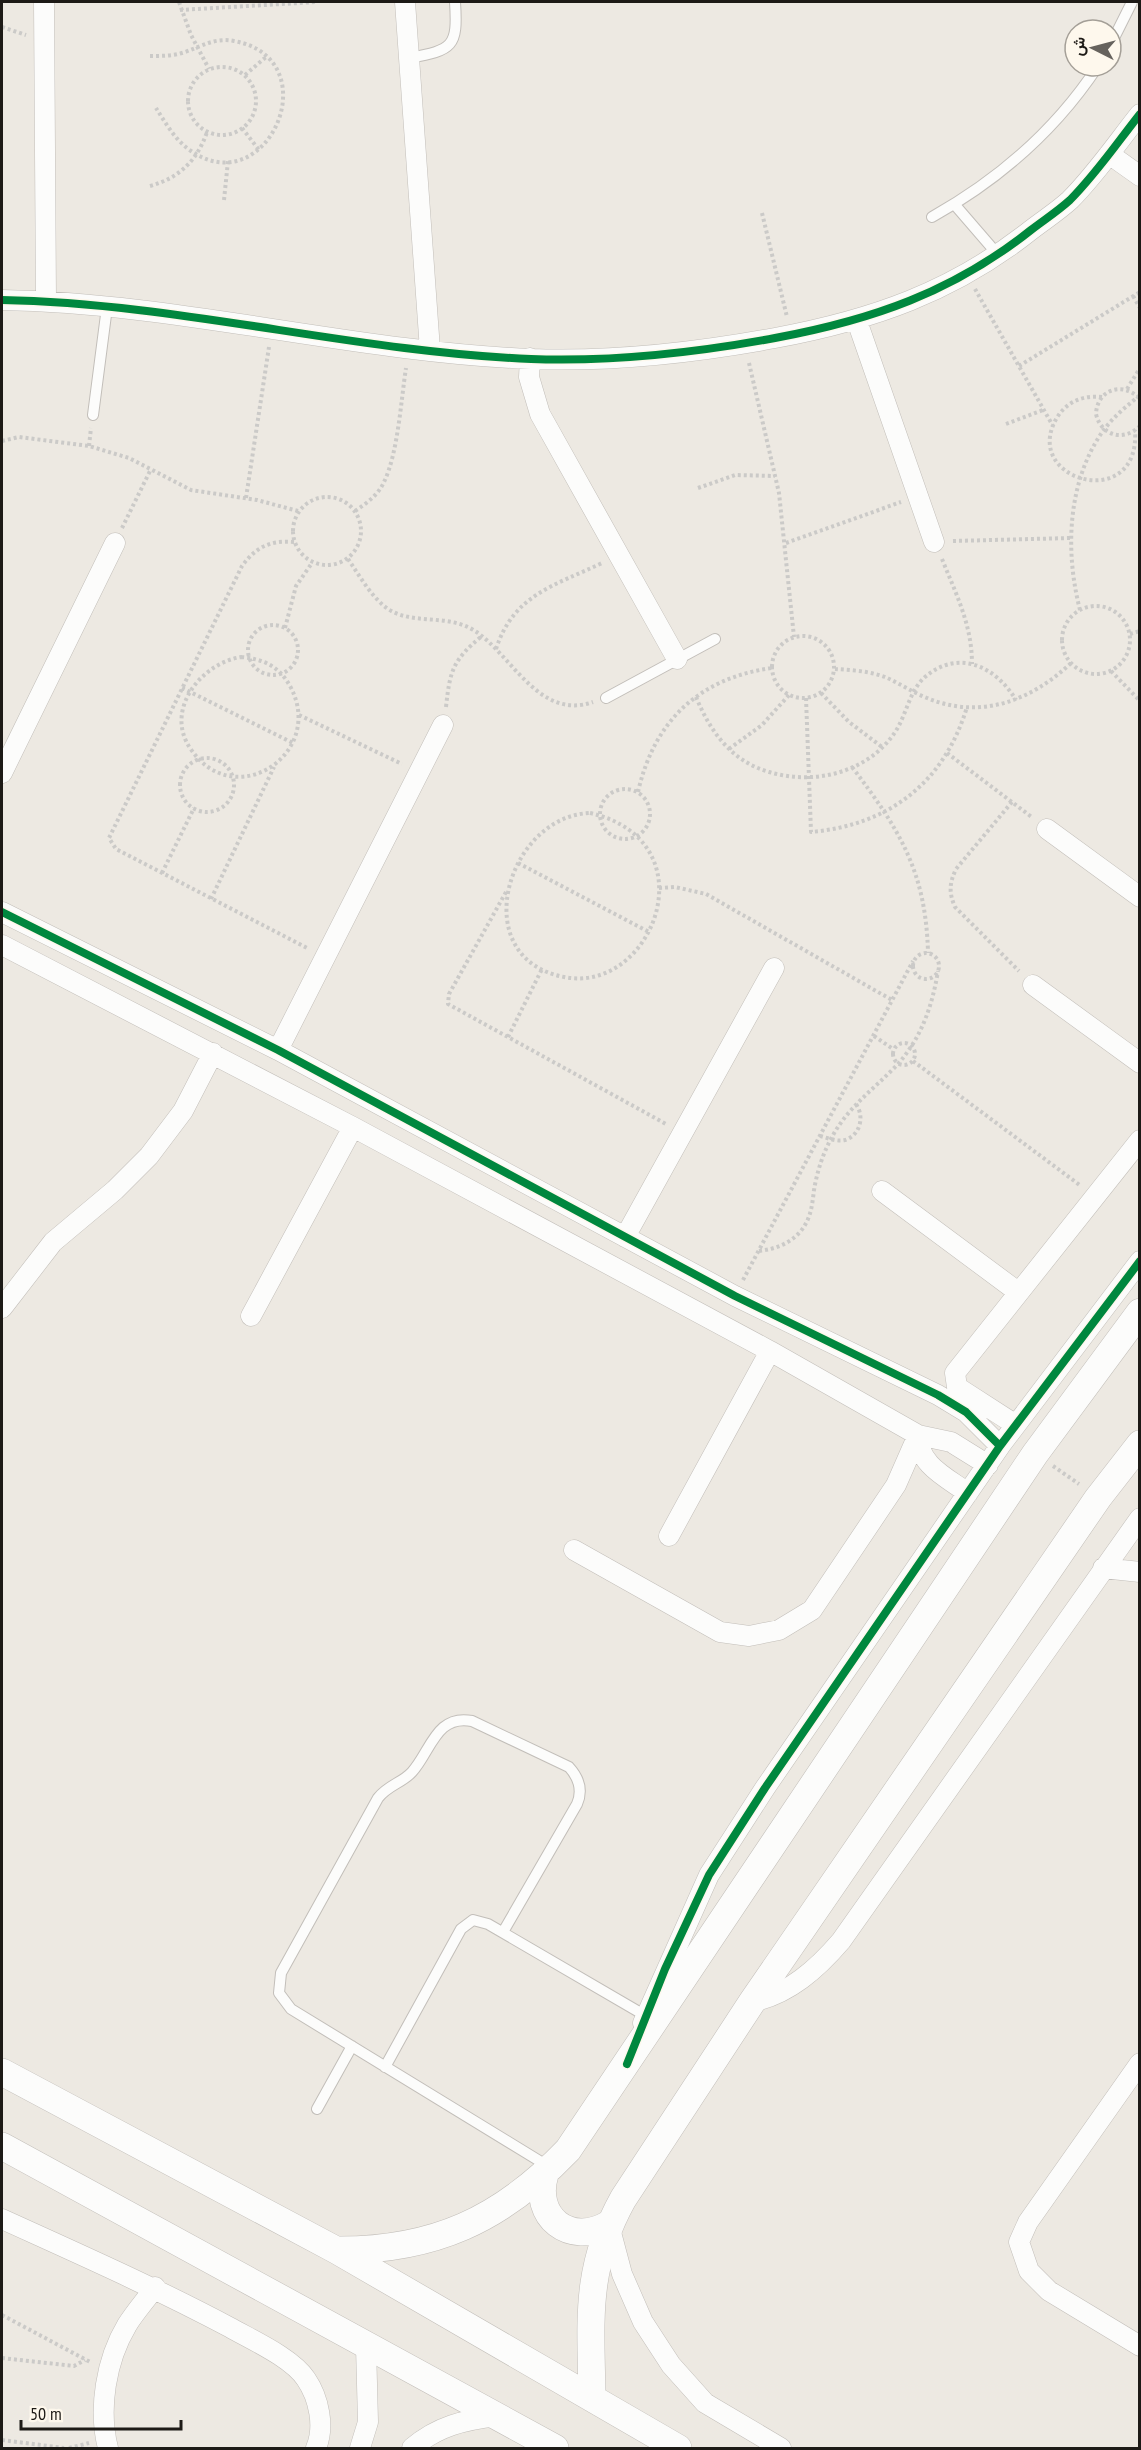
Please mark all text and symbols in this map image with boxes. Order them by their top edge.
north arrow [1063,18,1123,78]
text: ش [1067,36,1089,57]
scale bar [21,2393,182,2431]
text: 50 m [30,2402,62,2425]

